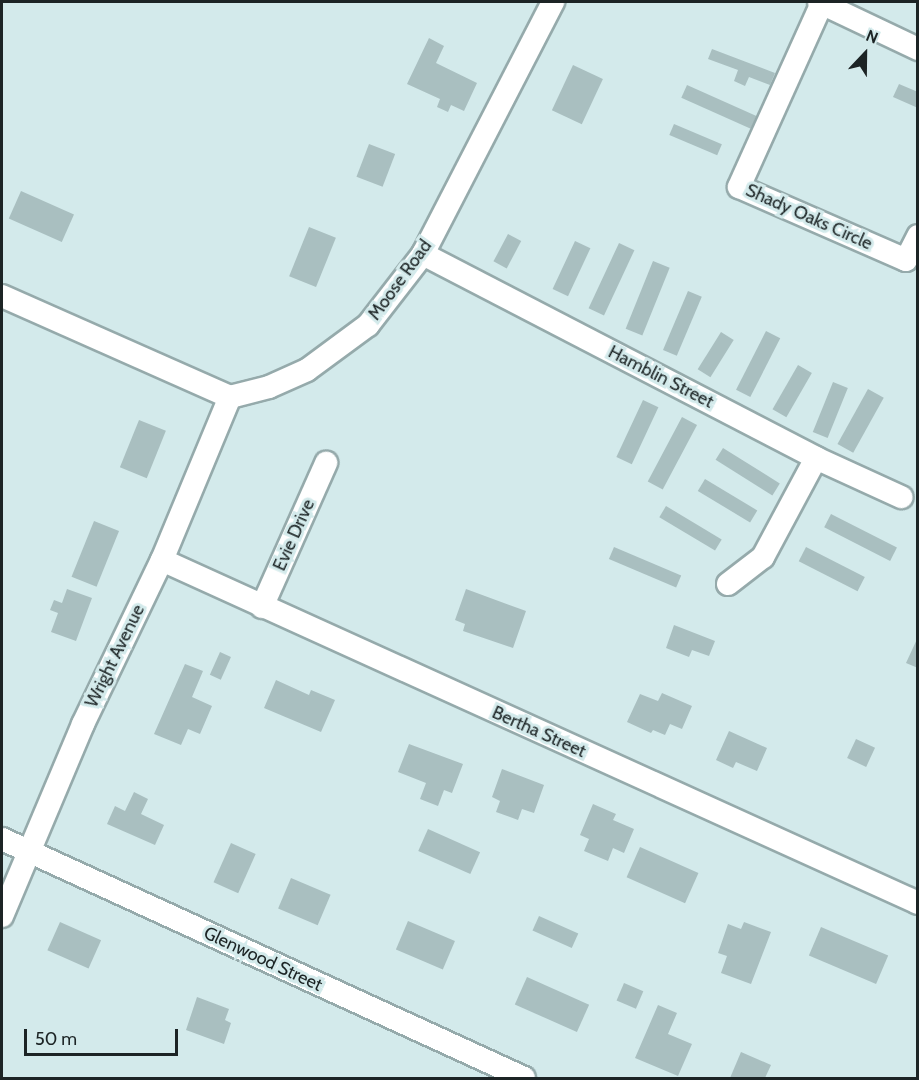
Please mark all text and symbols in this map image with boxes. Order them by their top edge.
north arrow [835,24,895,84]
text: N [863,26,881,48]
street label: Shady Oaks Circle [742,179,876,255]
street label: Moose Road [364,236,436,324]
street label: Hamblin Street [605,341,717,413]
street label: Evie Drive [269,496,319,574]
street label: Wright Avenue [81,601,149,711]
street label: Bertha Street [489,702,589,762]
street label: Glenwood Street [200,922,326,996]
scale bar [27,1017,182,1055]
text: 50 m [35,1028,77,1050]

